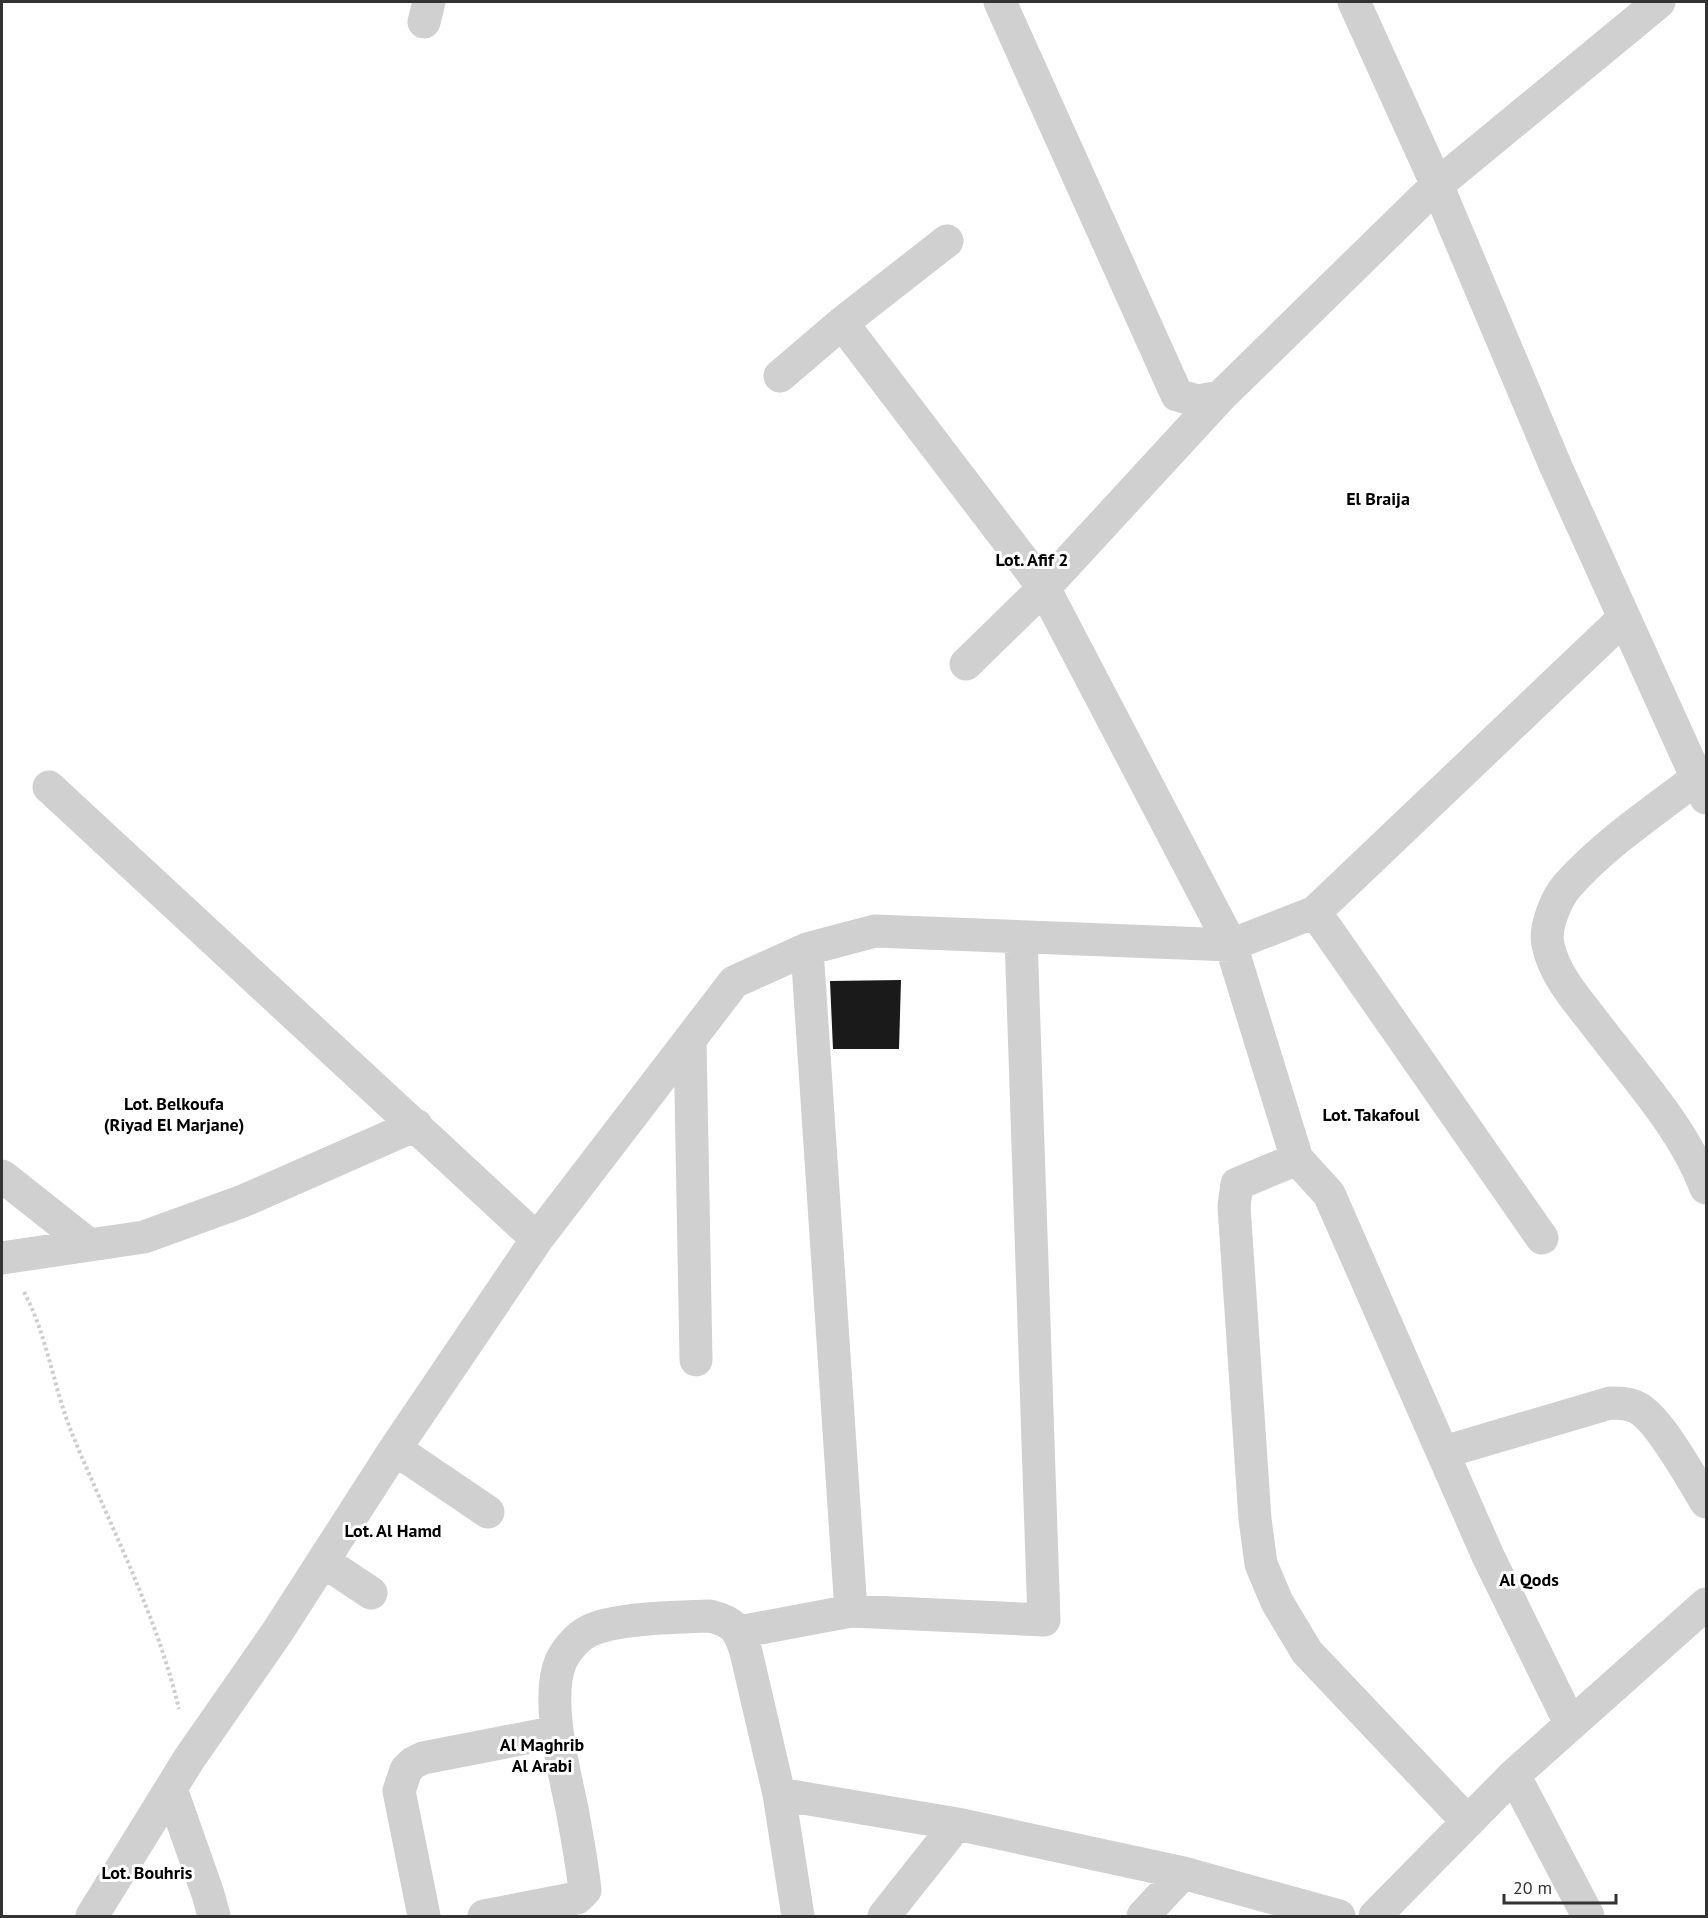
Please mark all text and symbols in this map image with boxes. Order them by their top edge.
district label: El Braija [1346,487,1410,510]
district label: Lot. Afif 2 [996,548,1068,571]
district label: Lot. Belkoufa (Riyad El Marjane) [104,1092,244,1136]
district label: Lot. Takafoul [1322,1103,1420,1126]
district label: Lot. Al Hamd [344,1519,442,1542]
district label: Al Qods [1499,1568,1559,1591]
district label: Al Maghrib Al Arabi [500,1733,585,1777]
district label: Lot. Bouhris [102,1861,193,1884]
scale bar [1504,1867,1616,1905]
text: 20 m [1513,1876,1552,1899]

